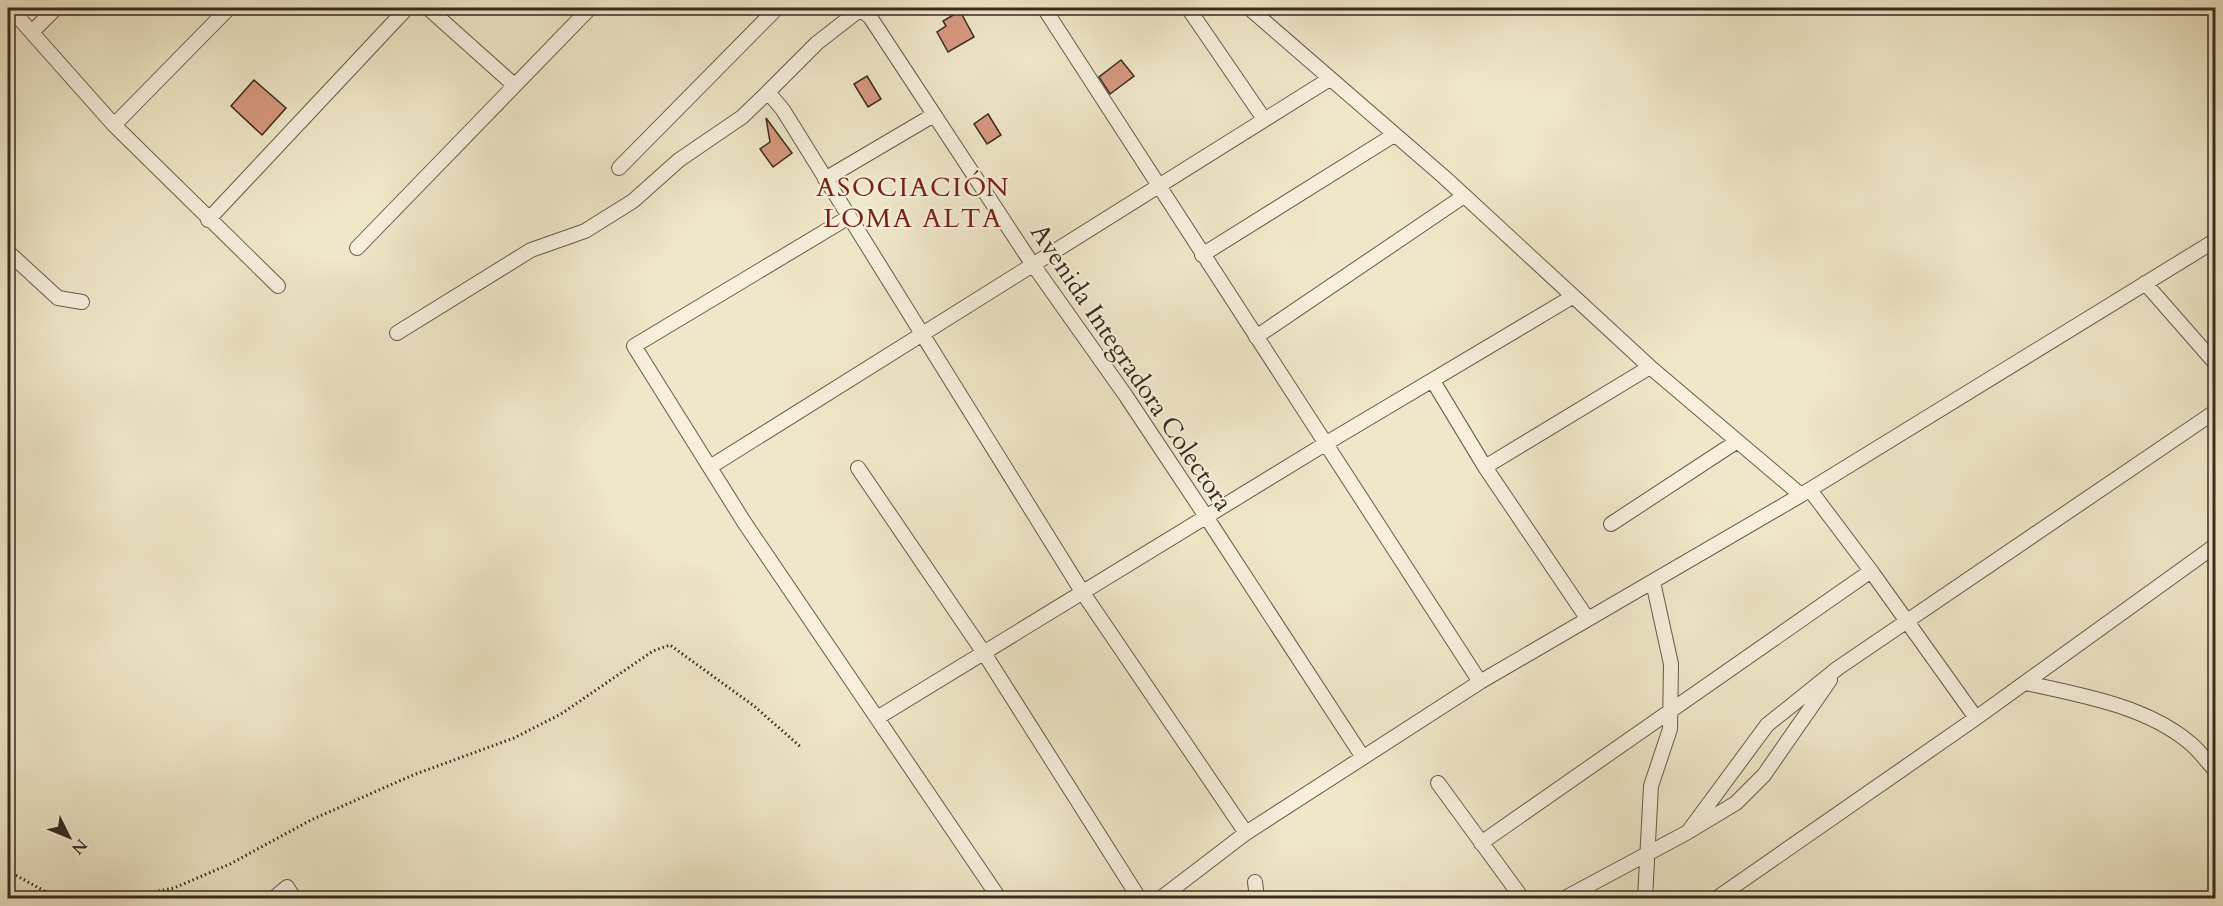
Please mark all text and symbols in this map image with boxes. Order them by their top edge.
district label: ASOCIACIÓN LOMA ALTA [816,169,1010,237]
street label: Avenida Integradora Colectora [1022,217,1241,518]
north arrow [39,807,99,867]
text: N [66,834,92,859]

